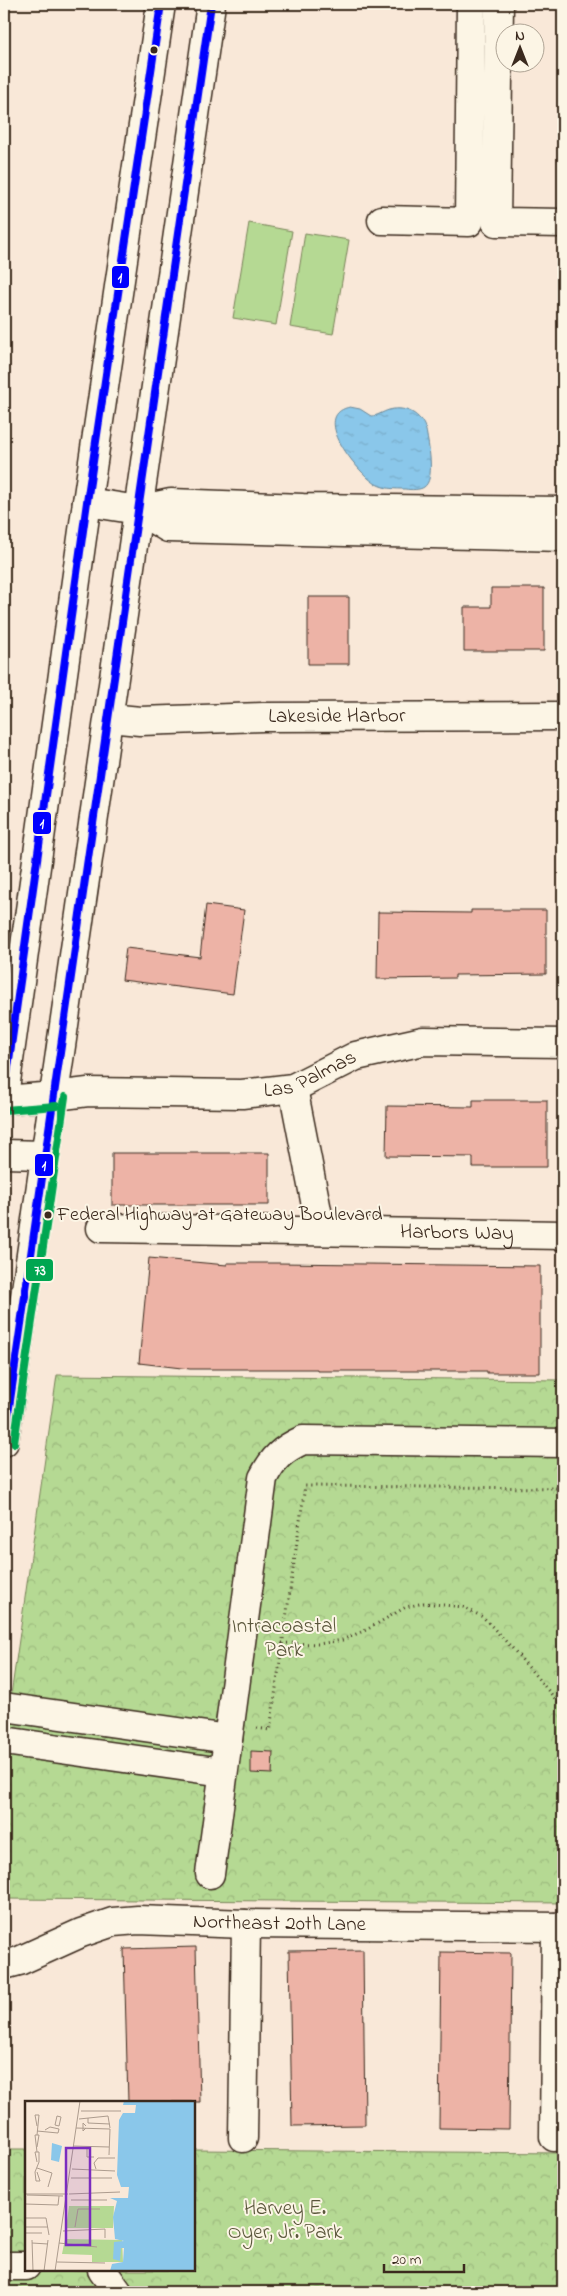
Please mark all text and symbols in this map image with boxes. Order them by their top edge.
north arrow [494,22,544,72]
text: N [515,26,525,47]
unlabelled marker [149,45,159,55]
line badge: 1 [111,265,130,289]
text: 1 [118,268,123,289]
street label: Lakeside Harbor [268,702,406,732]
line badge: 1 [32,811,52,835]
text: 1 [40,814,45,835]
street label: Las Palmas [262,1043,362,1106]
line badge: 1 [34,1153,54,1177]
text: 1 [42,1156,47,1177]
place label: Federal Highway at Gateway Boulevard [56,1201,383,1231]
marker: Federal Highway at Gateway Boulevard [43,1210,53,1220]
street label: Harbors Way [400,1218,514,1251]
line badge: 73 [25,1258,54,1282]
text: 73 [34,1261,46,1282]
park label: Intracoastal Park [232,1612,336,1666]
street label: Northeast 20th Lane [192,1907,367,1940]
inset map [25,2101,195,2271]
park label: Harvey E. Oyer, Jr. Park [228,2194,343,2250]
scale bar [384,2241,464,2273]
text: 20 m [392,2249,422,2271]

